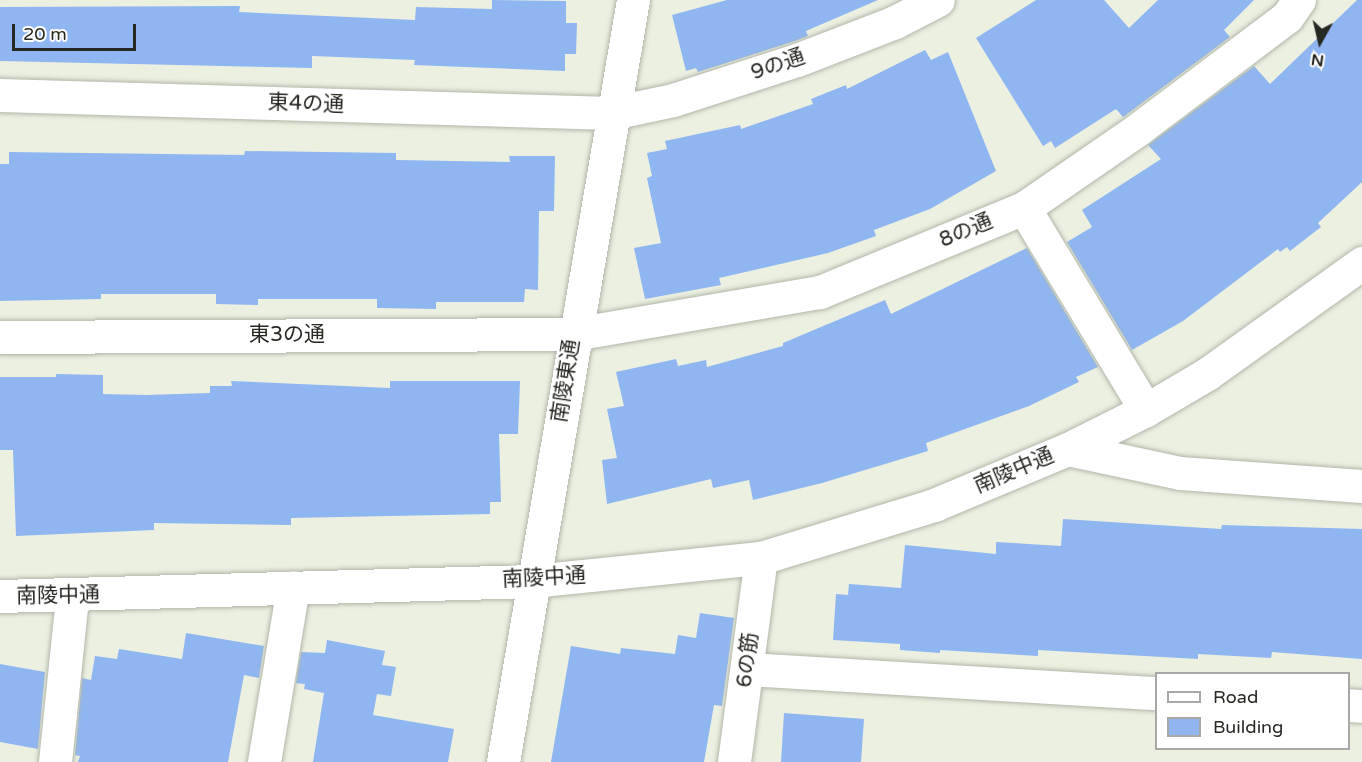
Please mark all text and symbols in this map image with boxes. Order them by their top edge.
scale bar [15,12,140,50]
north arrow [1290,12,1350,72]
text: 20 m [23,23,67,45]
street label: 9の通 [748,44,808,86]
text: N [1310,49,1325,71]
street label: 東4の通 [267,90,345,118]
street label: 8の通 [936,209,996,253]
street label: 東3の通 [249,322,325,348]
street label: 南陵東通 [547,338,585,424]
street label: 南陵中通 [970,443,1058,499]
street label: 南陵中通 [501,563,587,593]
street label: 南陵中通 [16,583,100,609]
street label: 6の筋 [732,631,764,689]
legend [1155,672,1350,750]
text: Road [1213,686,1258,708]
text: Building [1213,716,1283,738]

